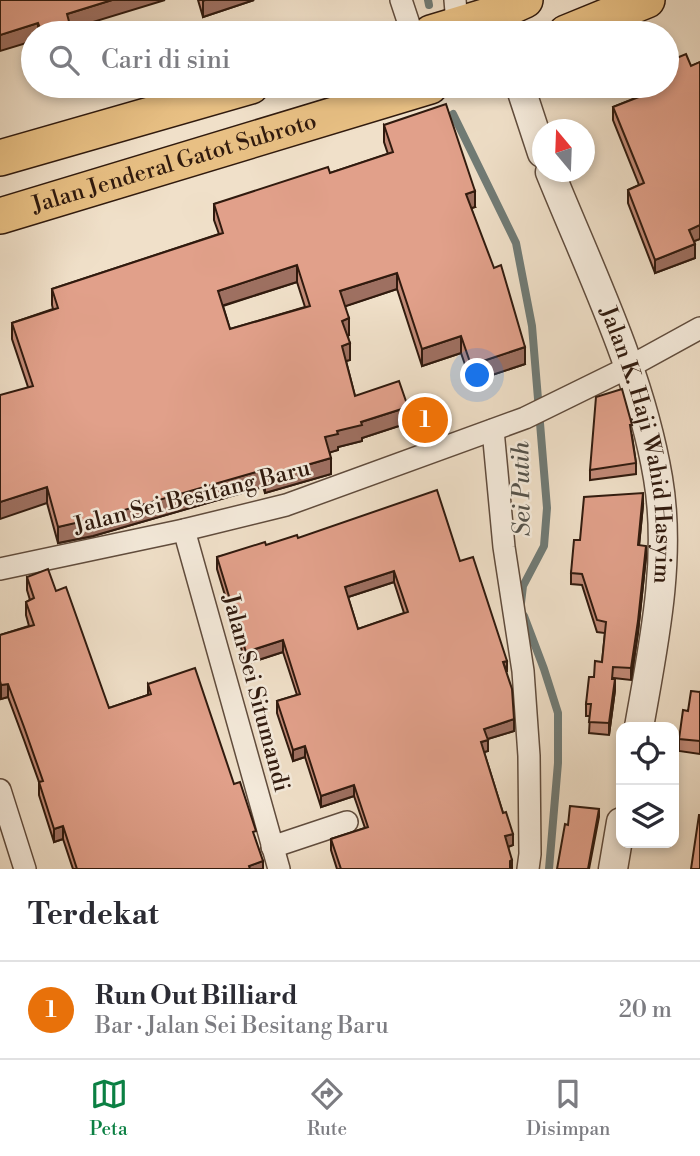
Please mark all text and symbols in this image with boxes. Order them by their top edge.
search box [21,21,679,98]
icon: search [45,41,83,79]
text: Cari di sini [101,44,230,76]
street label: Jalan Jenderal Gatot Subroto [27,107,320,220]
north arrow [532,119,595,182]
street label: Jalan K. Haji Wahid Hasyim [593,301,677,585]
your location [460,358,494,392]
pin: 1 [402,394,448,446]
water label: Sei Putih [506,441,538,537]
street label: Jalan Sei Besitang Baru [70,454,313,540]
street label: Jalan Sei Situmandi [216,590,296,795]
map controls [616,722,679,848]
button: locate [616,722,679,785]
button: layers [616,785,679,848]
text: Terdekat [28,896,159,934]
text: Run Out Billiard [95,980,298,1012]
text: 1 [45,996,57,1024]
text: 20 m [619,996,672,1024]
text: Bar · Jalan Sei Besitang Baru [95,1012,389,1040]
tab: Peta [90,1075,128,1141]
tab: Rute [307,1075,347,1141]
tab: Disimpan [526,1075,610,1141]

